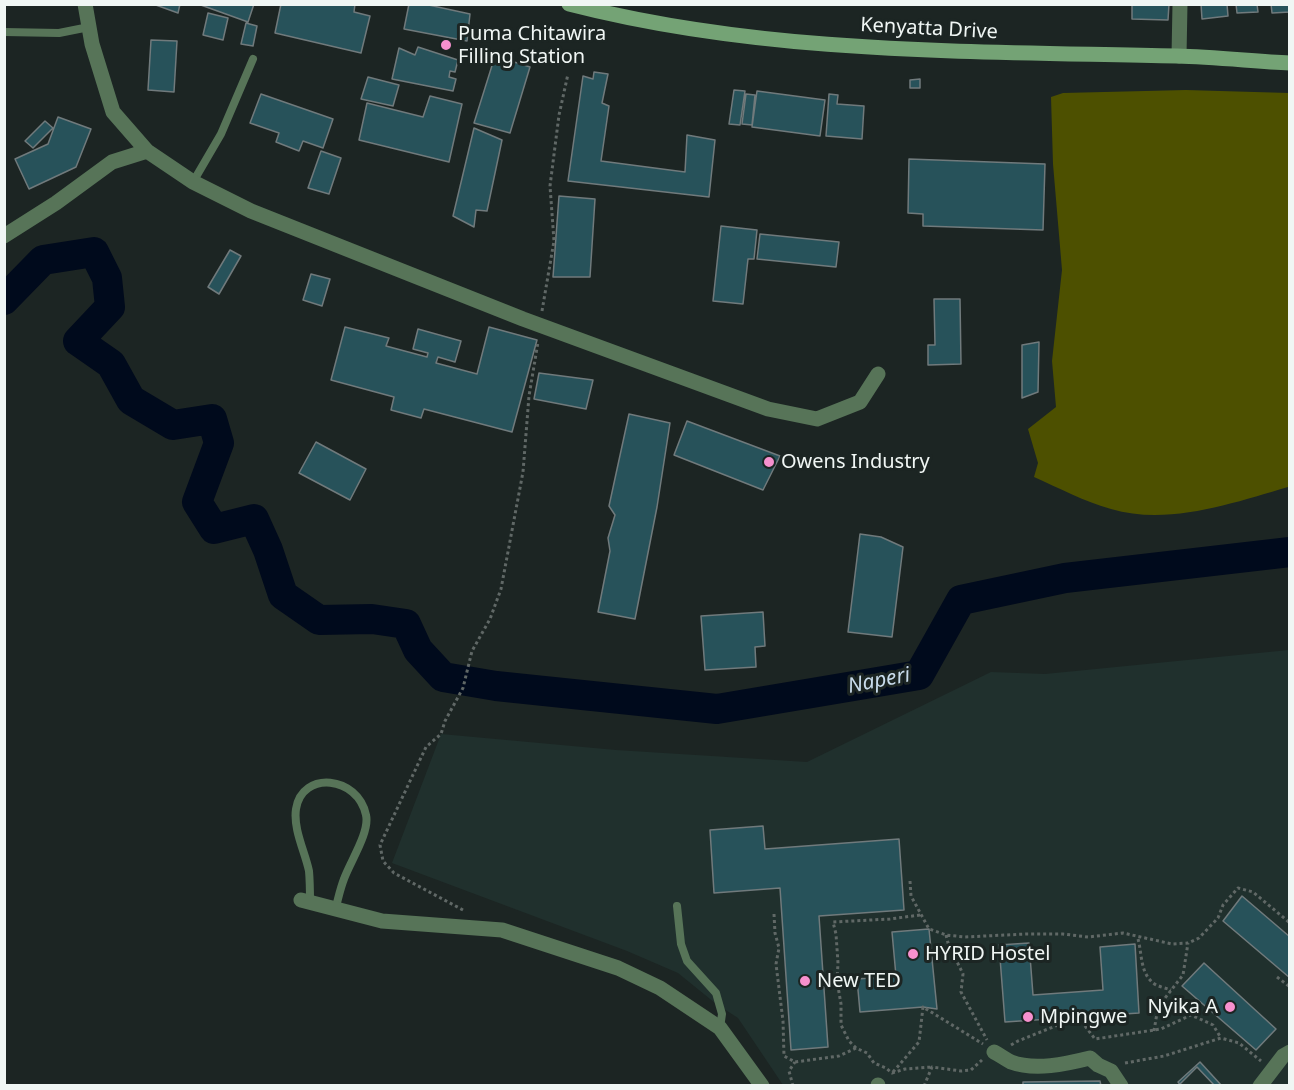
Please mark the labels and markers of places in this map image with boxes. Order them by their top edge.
place label: Puma Chitawira Filling Station [458,22,606,69]
marker: Puma Chitawira Filling Station [439,38,453,52]
place label: Owens Industry [781,450,930,474]
marker: Owens Industry [762,455,776,469]
place label: HYRID Hostel [925,942,1050,966]
marker: HYRID Hostel [906,947,920,961]
place label: New TED [817,969,901,993]
marker: New TED [798,974,812,988]
place label: Nyika A [1148,995,1218,1019]
marker: Nyika A [1223,1000,1237,1014]
place label: Mpingwe [1040,1005,1127,1029]
marker: Mpingwe [1021,1010,1035,1024]

